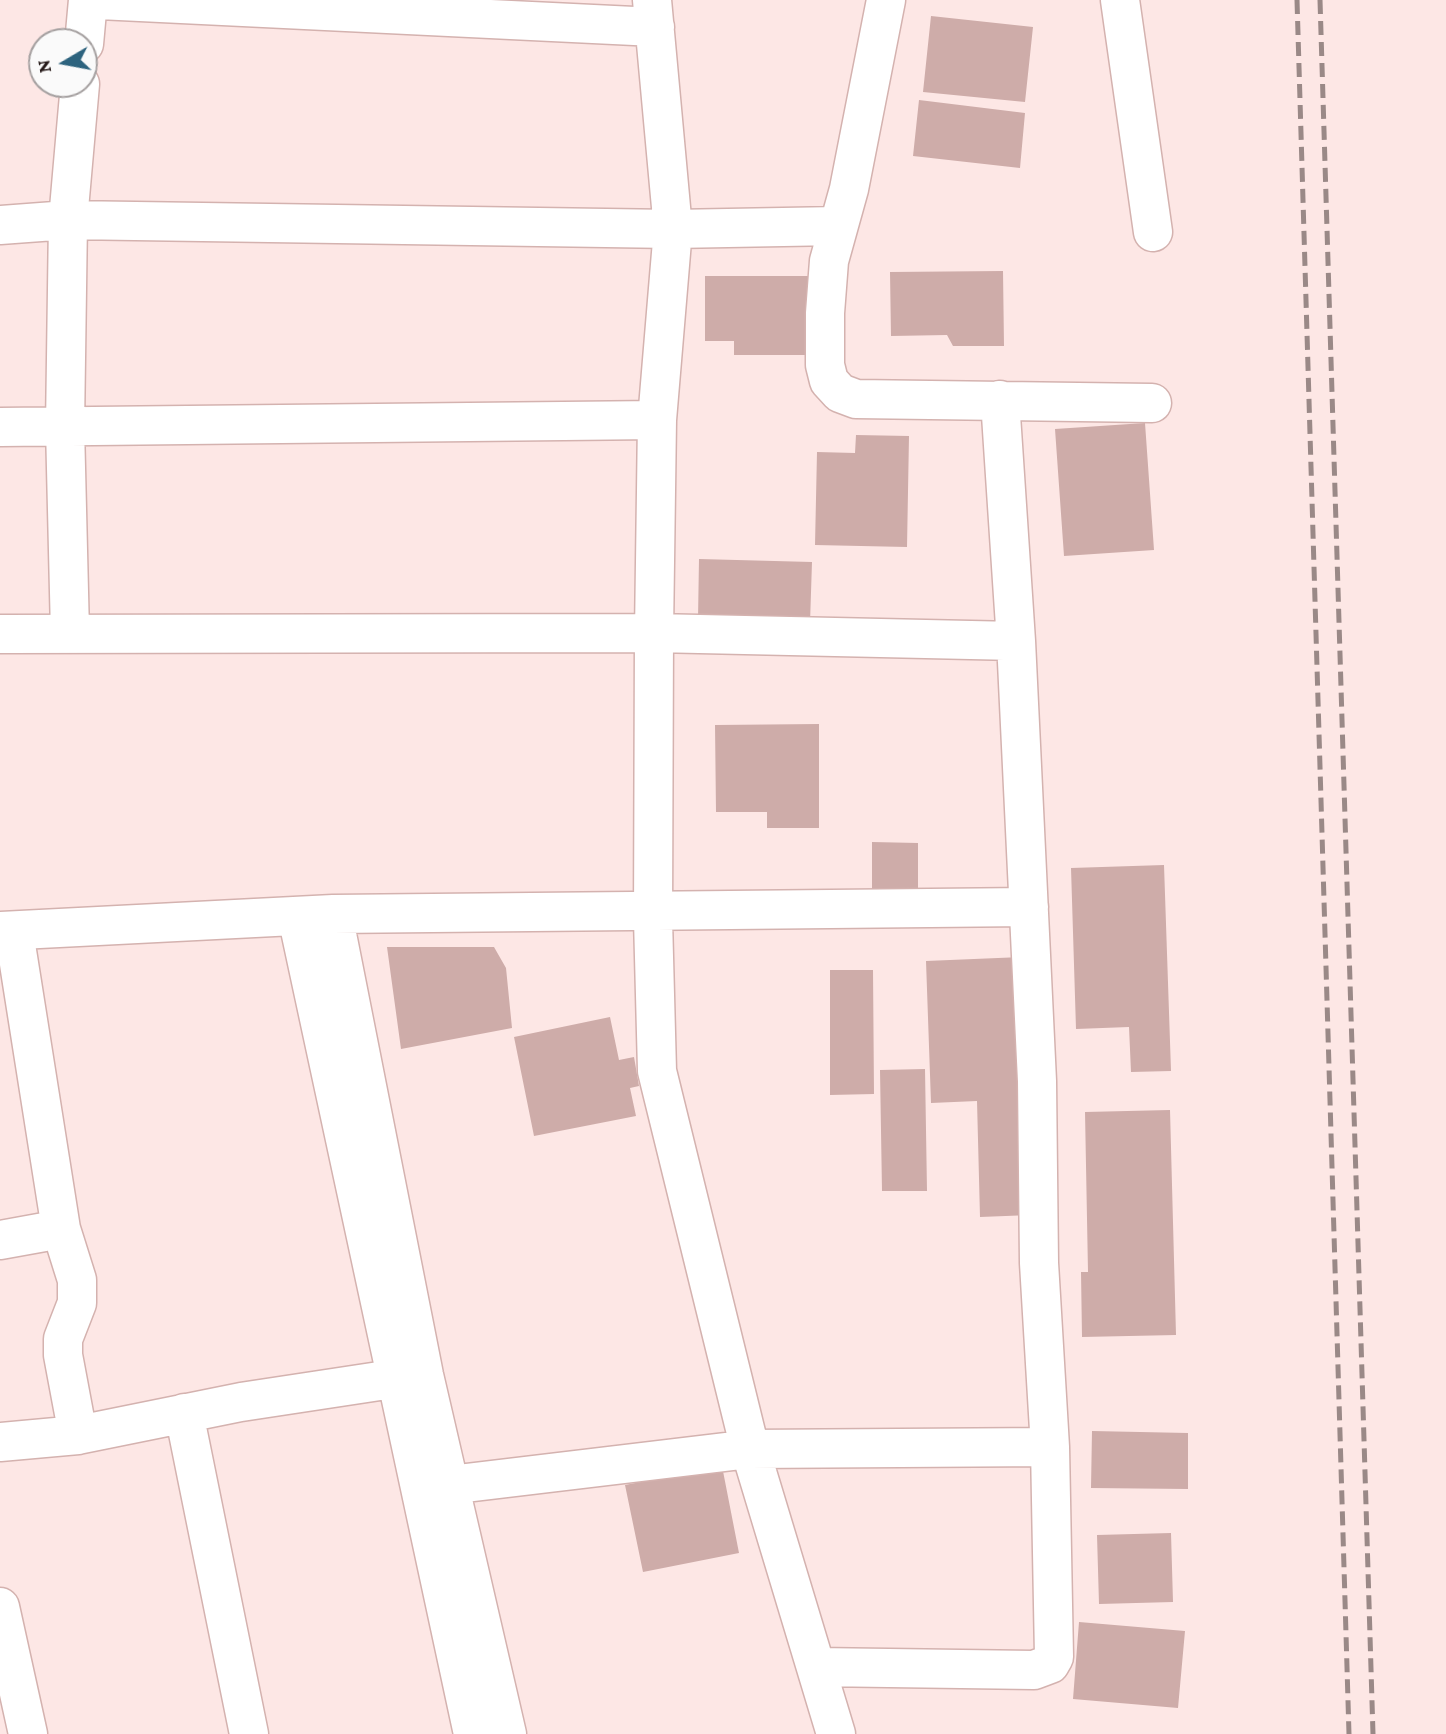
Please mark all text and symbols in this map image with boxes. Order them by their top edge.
north arrow [28,28,98,98]
text: N [32,58,55,75]

